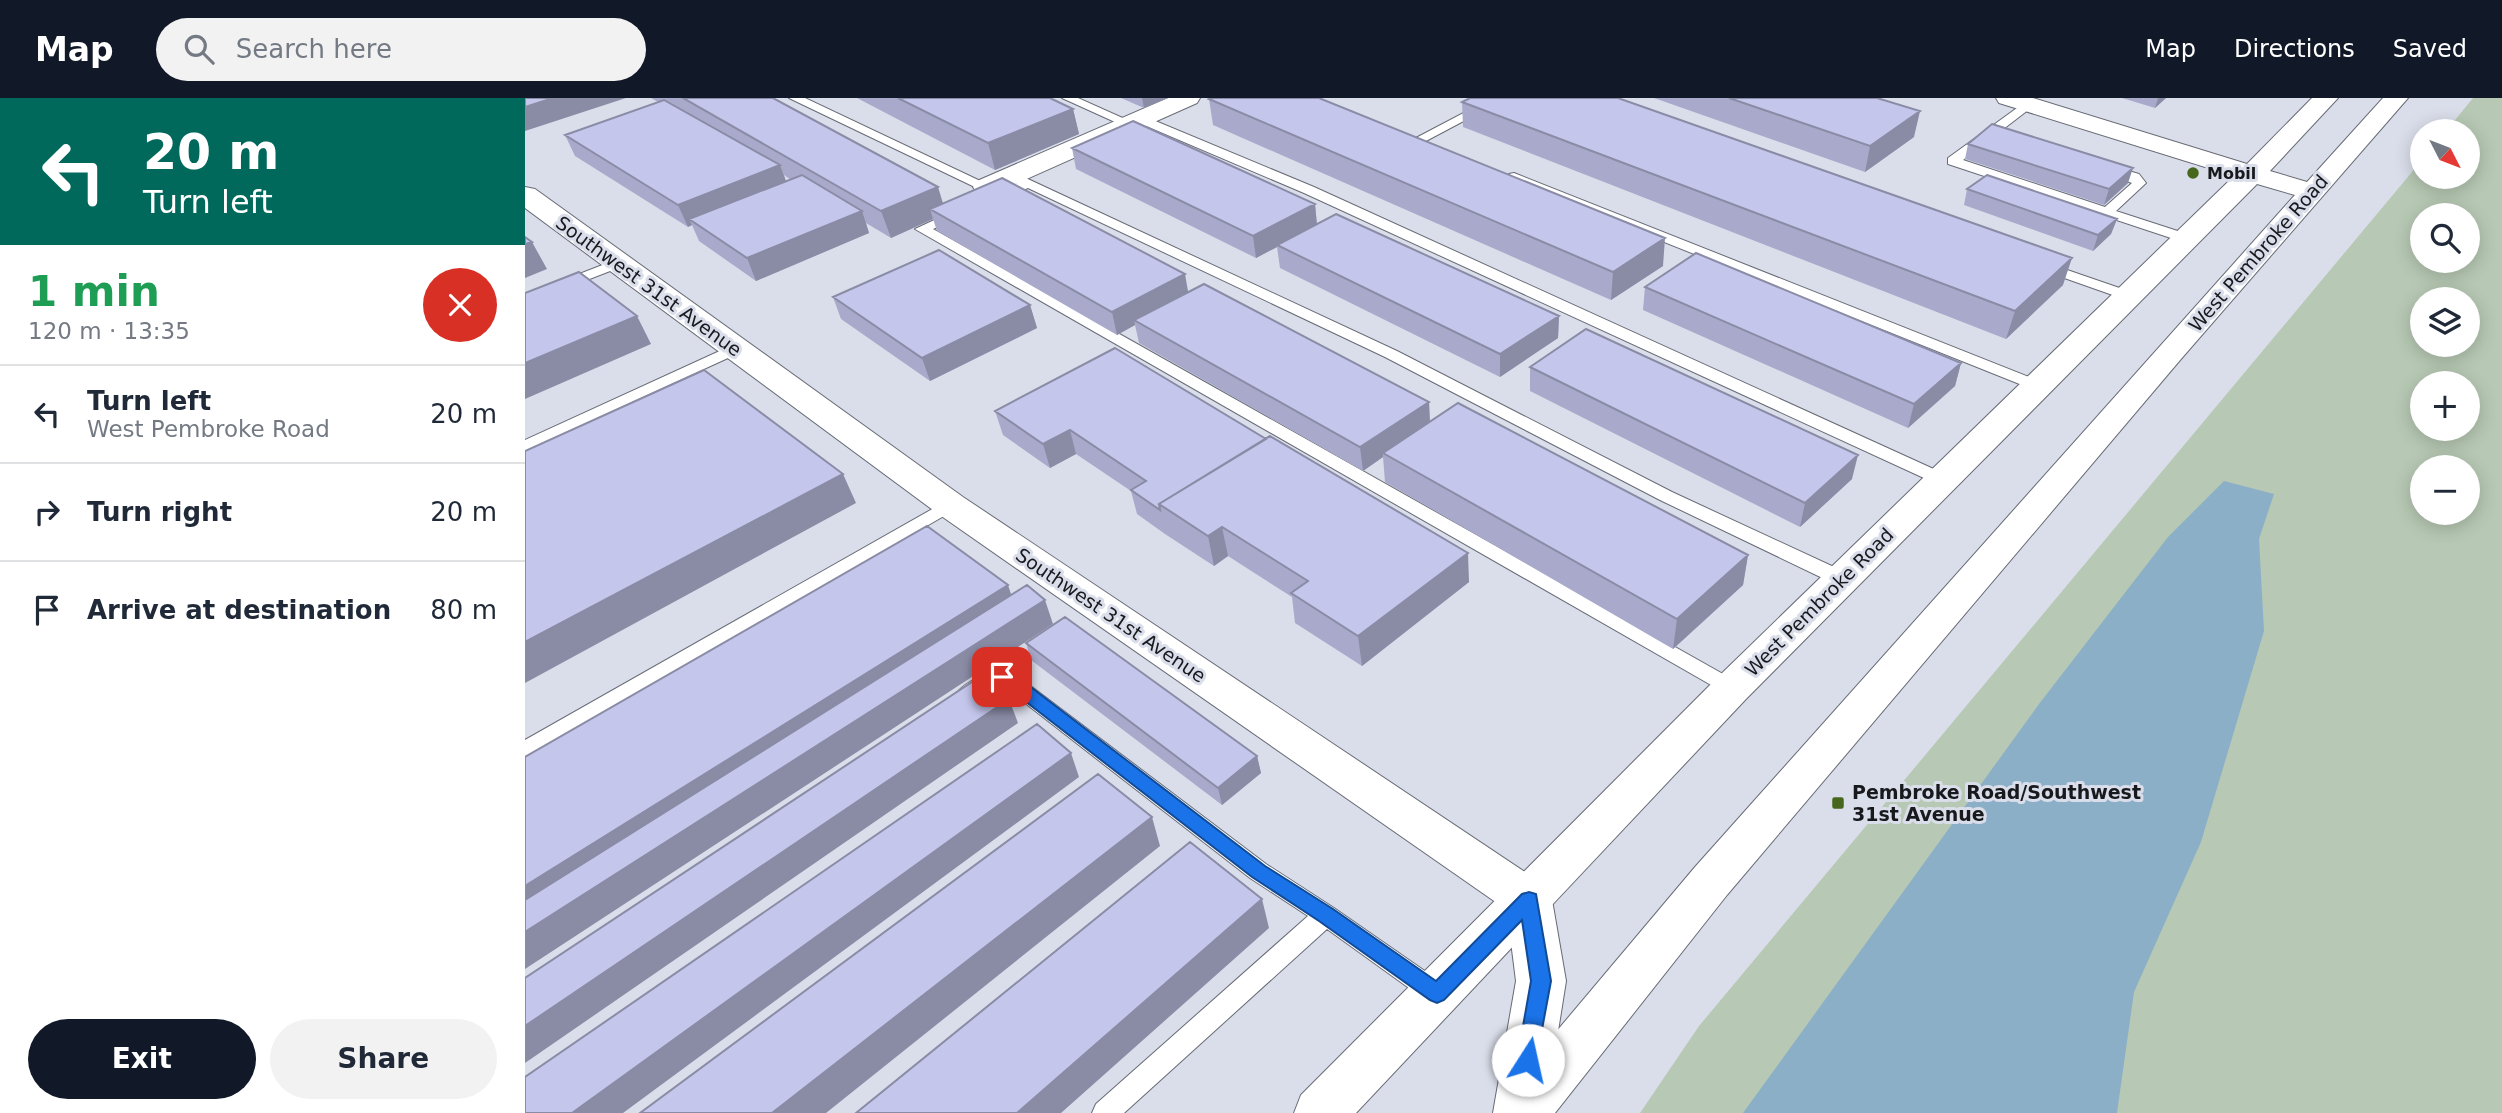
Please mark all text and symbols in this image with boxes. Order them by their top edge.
search box [156,18,646,81]
text: Map [35,30,114,69]
icon: search [180,30,218,68]
text: Search here [236,34,392,64]
text: Map [2145,35,2196,63]
text: Directions [2234,35,2355,63]
text: Saved [2393,35,2467,63]
north arrow [2410,119,2480,189]
map controls [2410,119,2480,525]
text: 20 m [143,124,279,181]
icon: left [28,126,119,217]
place label: Mobil [2207,164,2256,183]
marker: Mobil [2185,165,2201,181]
street label: West Pembroke Road [2184,170,2332,336]
text: Turn left [143,183,273,221]
button: search [2410,203,2480,273]
street label: Southwest 31st Avenue [552,211,746,361]
text: 1 min [28,267,160,316]
button: close [423,268,497,342]
button: layers [2410,287,2480,357]
text: 120 m · 13:35 [28,318,190,344]
button: + [2410,371,2480,441]
text: Turn left [87,386,211,416]
icon: left [28,395,66,433]
text: 20 m [430,399,497,429]
text: West Pembroke Road [87,416,330,442]
button: − [2410,455,2480,525]
icon: right [28,493,66,531]
text: Turn right [87,497,232,527]
text: 20 m [430,497,497,527]
street label: West Pembroke Road [1740,523,1898,681]
street label: Southwest 31st Avenue [1012,543,1210,687]
icon: arrive [28,591,66,629]
text: Arrive at destination [87,595,391,625]
text: 80 m [430,595,497,625]
pin [972,647,1032,707]
icon: arrive [983,658,1021,696]
place label: Pembroke Road/Southwest 31st Avenue [1852,781,2141,825]
marker: Pembroke Road/Southwest 31st Avenue [1830,795,1846,811]
button: Exit [28,1019,256,1099]
button: Share [270,1019,497,1099]
position arrow [1491,1023,1565,1097]

